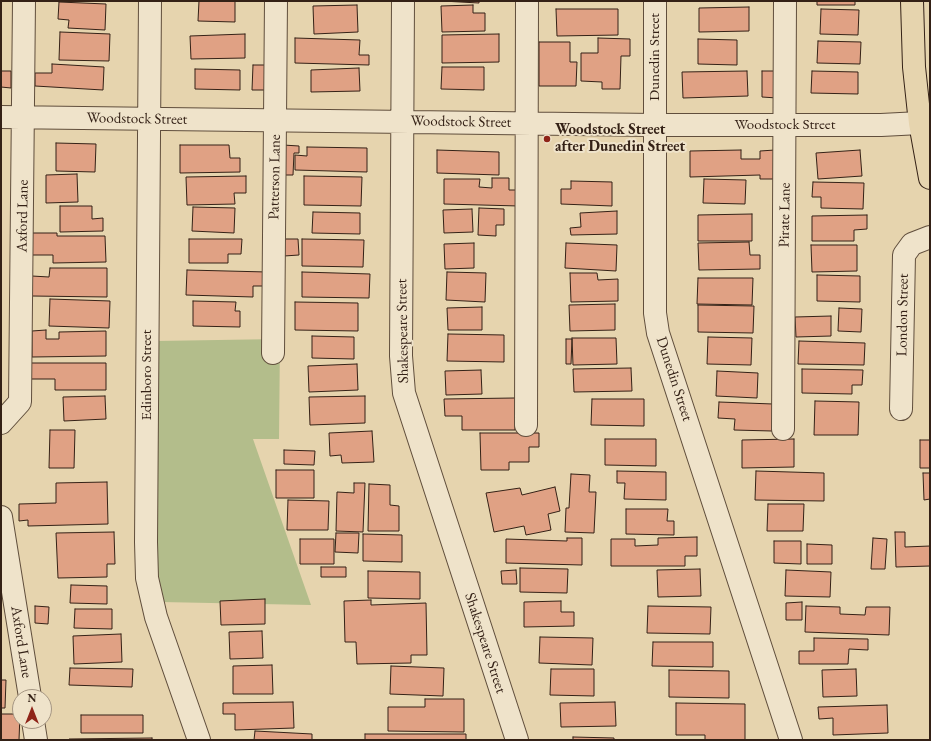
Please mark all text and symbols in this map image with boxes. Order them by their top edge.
street label: Dunedin Street [646,13,664,101]
street label: Woodstock Street [86,109,188,129]
street label: Woodstock Street [410,112,512,132]
street label: Woodstock Street [735,116,835,134]
place label: Woodstock Street after Dunedin Street [555,121,685,156]
street label: Patterson Lane [265,134,285,220]
marker: Woodstock Street after Dunedin Street [542,134,552,144]
street label: Axford Lane [13,179,33,253]
street label: Pirate Lane [775,182,795,248]
street label: London Street [893,273,913,357]
street label: Shakespeare Street [393,278,413,384]
street label: Edinboro Street [138,330,156,420]
street label: Dunedin Street [652,334,696,424]
street label: Shakespeare Street [460,590,510,696]
street label: Axford Lane [6,605,36,679]
north arrow [12,689,52,729]
text: N [28,691,36,705]

